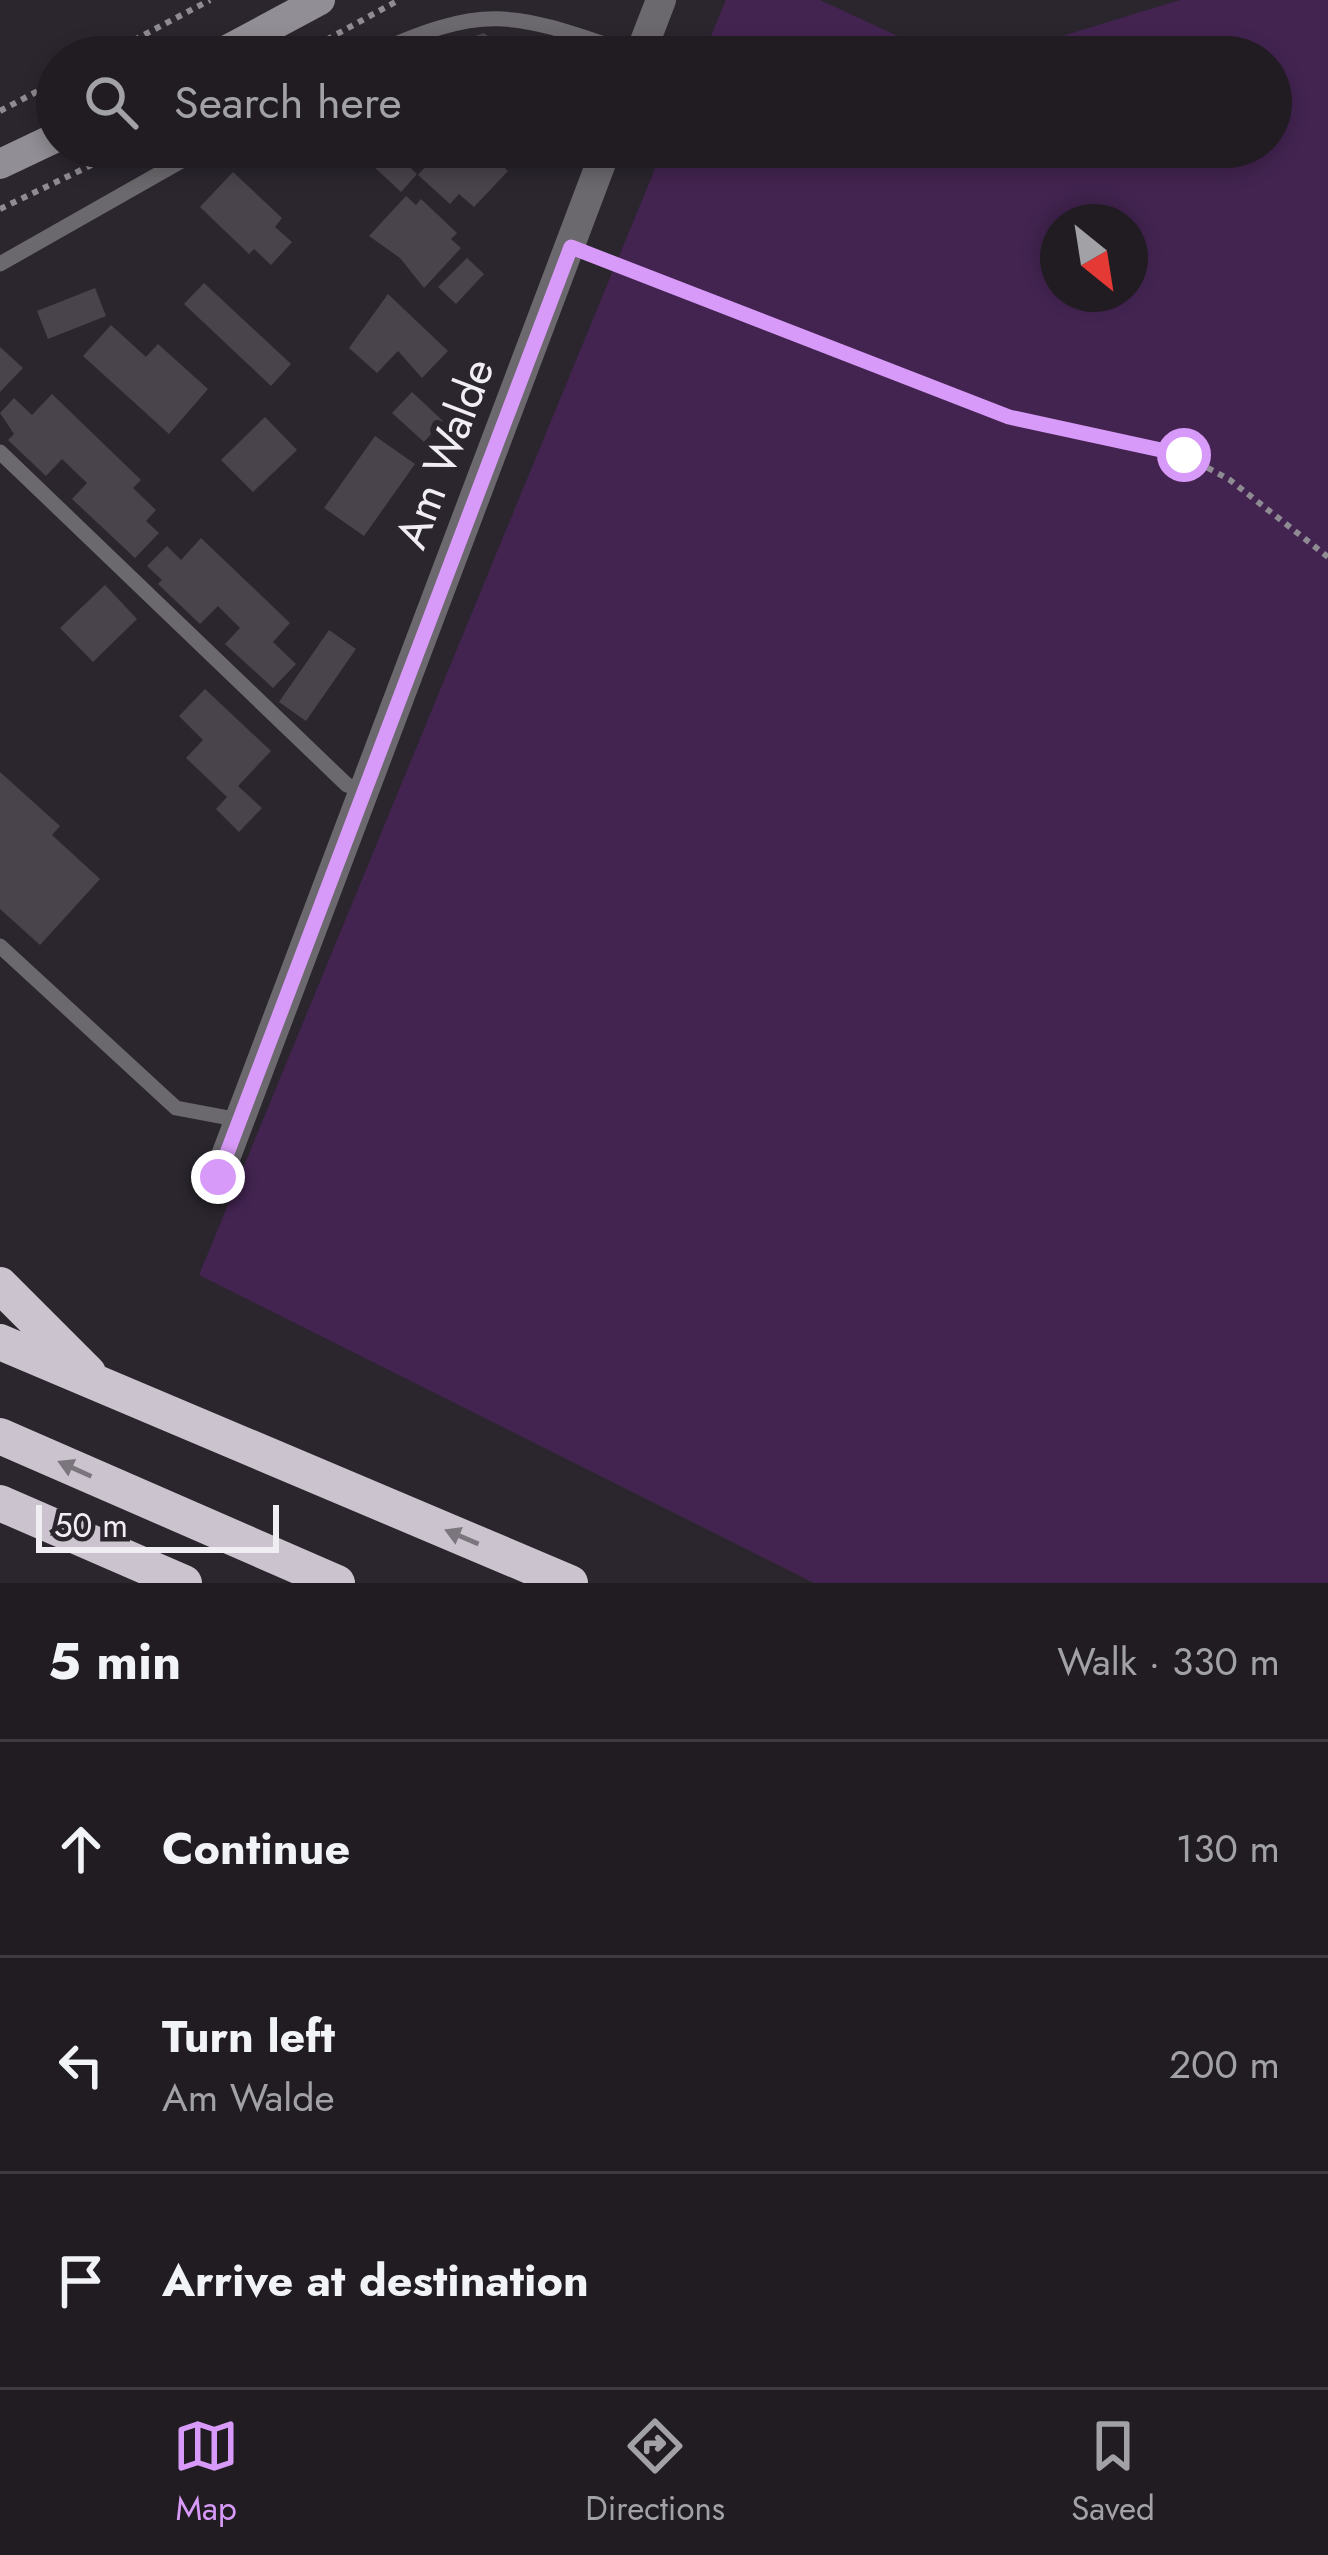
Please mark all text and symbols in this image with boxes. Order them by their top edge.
search box [36,36,1292,168]
icon: search [78,69,144,135]
text: Search here [174,70,402,135]
north arrow [1040,204,1148,312]
street label: Am Walde [378,349,510,558]
route start [1157,428,1211,482]
route end [191,1150,245,1204]
one-way arrow [58,1459,93,1479]
scale bar [36,1499,279,1552]
text: 50 m [54,1502,128,1549]
one-way arrow [444,1527,480,1546]
text: 5 min [48,1624,181,1698]
text: Walk · 330 m [1057,1633,1280,1690]
icon: ahead [48,1816,114,1882]
text: Continue [162,1816,350,1881]
text: 130 m [1176,1820,1280,1877]
text: Turn left [162,2004,335,2069]
icon: left [48,2032,114,2098]
text: 200 m [1169,2036,1280,2093]
text: Am Walde [162,2069,335,2126]
icon: arrive [48,2248,114,2314]
text: Arrive at destination [162,2248,589,2313]
tab: Map [173,2413,239,2532]
tab: Directions [585,2413,725,2532]
tab: Saved [1071,2413,1155,2532]

